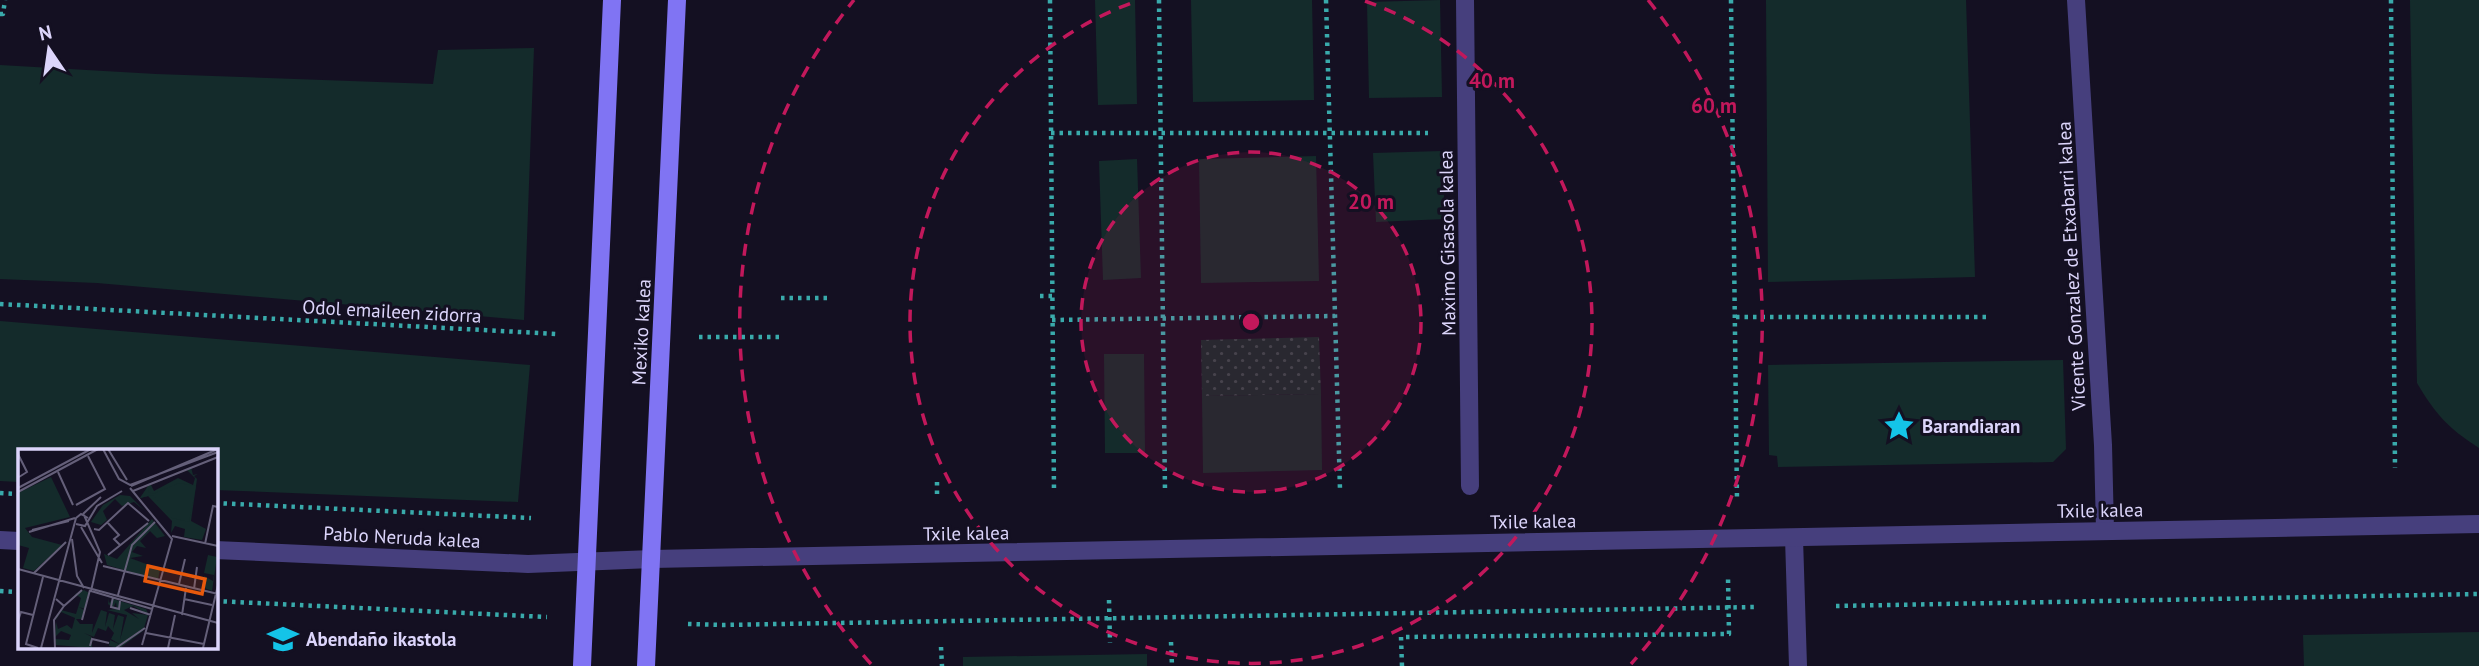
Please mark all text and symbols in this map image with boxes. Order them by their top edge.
north arrow [14,14,84,84]
text: N [36,19,54,46]
text: 40 m [1469,67,1515,94]
text: 60 m [1691,92,1737,119]
street label: Vicente Gonzalez de Etxabarri kalea [2051,121,2091,412]
street label: Maximo Gisasola kalea [1433,150,1461,336]
text: 20 m [1348,188,1394,215]
street label: Mexiko kalea [626,278,656,386]
street label: Odol emaileen zidorra [302,294,482,328]
centre of rings [1239,310,1263,334]
place icon: Barandiaran [1882,409,1916,443]
place label: Barandiaran [1922,414,2020,438]
inset map [18,449,217,648]
street label: Txile kalea [2057,497,2143,523]
street label: Txile kalea [1490,508,1576,534]
street label: Txile kalea [923,520,1009,546]
street label: Pablo Neruda kalea [323,521,481,553]
school or university icon: Abendaño ikastola [266,622,300,656]
place label: Abendaño ikastola [306,627,456,651]

